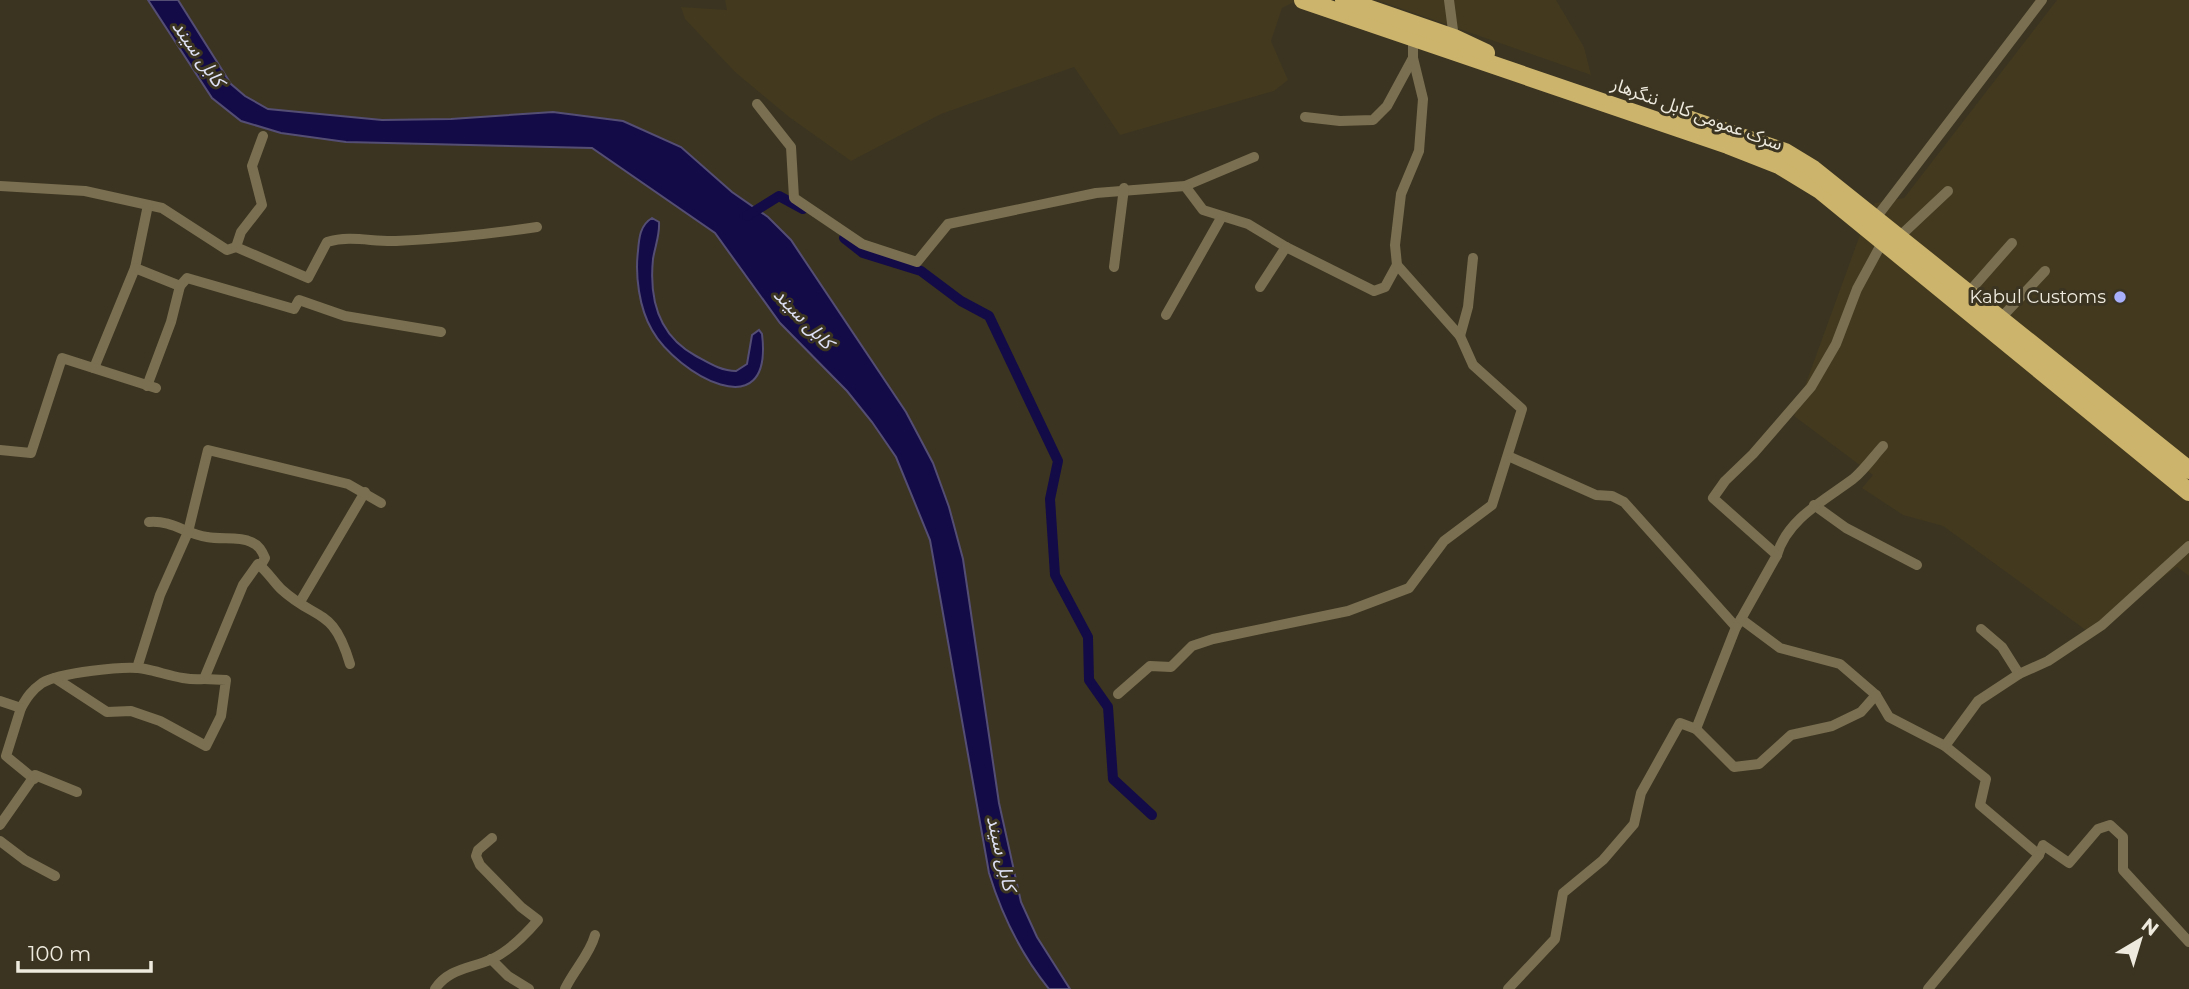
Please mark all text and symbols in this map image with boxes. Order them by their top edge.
water label: کابل سيند [167,16,232,94]
street label: سرک عمومی کابل ننگرهار [1607,72,1786,155]
water label: کابل سيند [769,283,841,357]
place label: Kabul Customs [1970,286,2106,308]
marker: Kabul Customs [2112,289,2128,305]
water label: کابل سيند [982,814,1022,897]
north arrow [2105,905,2175,975]
text: N [2137,913,2163,941]
scale bar [18,930,150,974]
text: 100 m [28,941,91,966]

